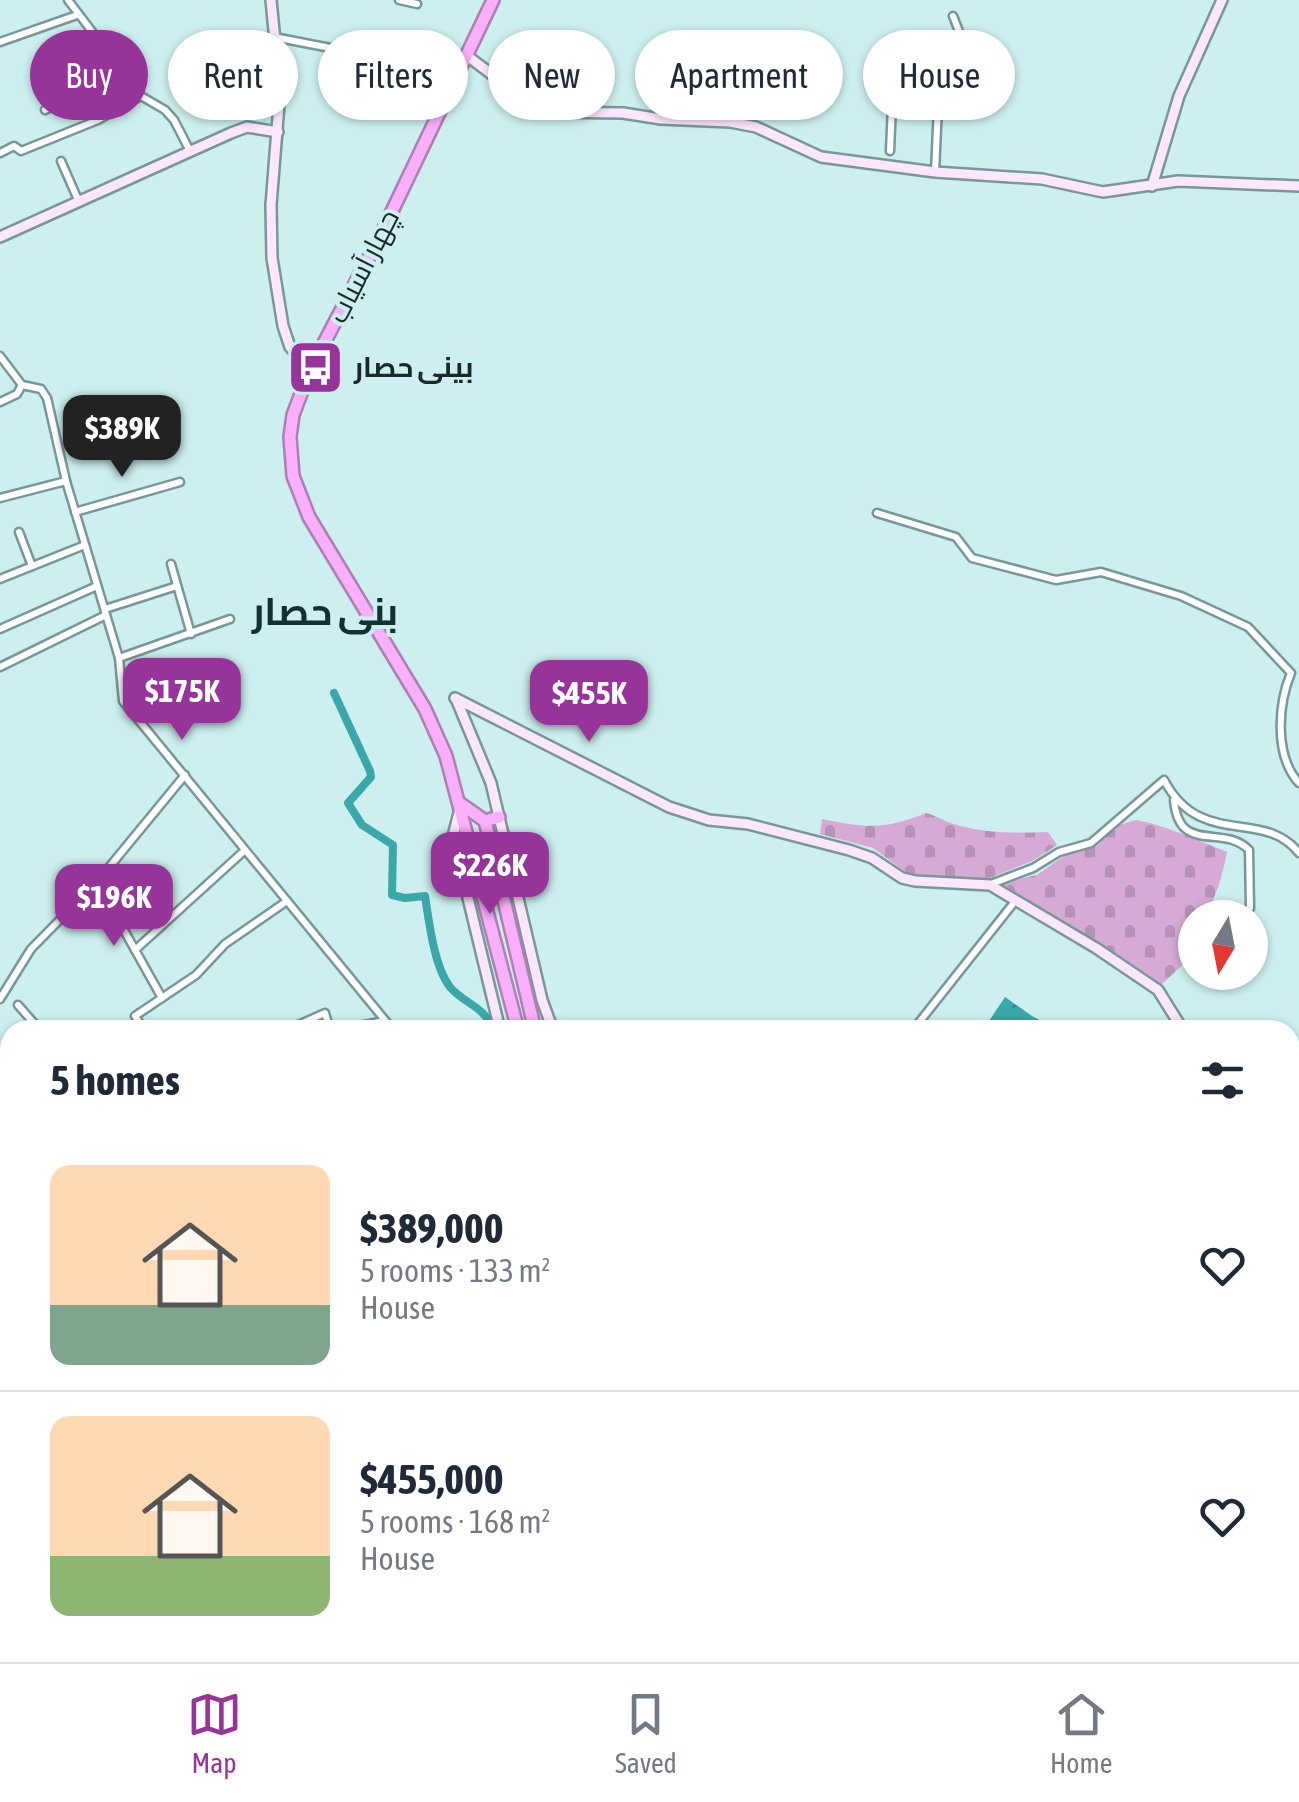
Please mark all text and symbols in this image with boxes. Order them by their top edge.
chip: Buy [30,30,148,120]
chip: Rent [168,30,298,120]
chip: Filters [318,30,468,120]
chip: New [488,30,615,120]
chip: Apartment [635,30,843,120]
chip: House [863,30,1015,120]
street label: چهار آسیاب [321,204,408,329]
bus stop icon: بینی حصار [285,337,345,397]
place label: بینی حصار [353,351,473,384]
pin: $389K [52,395,192,480]
text: $389K [85,409,159,446]
district label: بنی حصار [251,590,398,635]
pin: $175K [112,658,252,743]
pin: $455K [519,660,659,745]
text: $175K [145,672,219,709]
text: $455K [552,674,626,711]
pin: $226K [420,832,560,917]
text: $226K [453,846,527,883]
pin: $196K [44,864,184,949]
text: $196K [77,878,151,915]
north arrow [1178,900,1268,990]
map controls [1178,900,1268,990]
icon: filters [1195,1053,1250,1108]
text: 5 homes [50,1056,180,1104]
text: $389,000 [360,1204,504,1252]
icon: home [130,1205,250,1325]
icon: heart [1195,1238,1250,1293]
text: 5 rooms · 133 m² [360,1252,550,1289]
text: House [360,1289,435,1326]
text: $455,000 [360,1455,504,1503]
icon: home [130,1456,250,1576]
icon: heart [1195,1489,1250,1544]
text: 5 rooms · 168 m² [360,1503,550,1540]
text: House [360,1540,435,1577]
tab: Map [187,1687,242,1779]
tab: Saved [615,1687,677,1779]
tab: Home [1050,1687,1112,1779]

